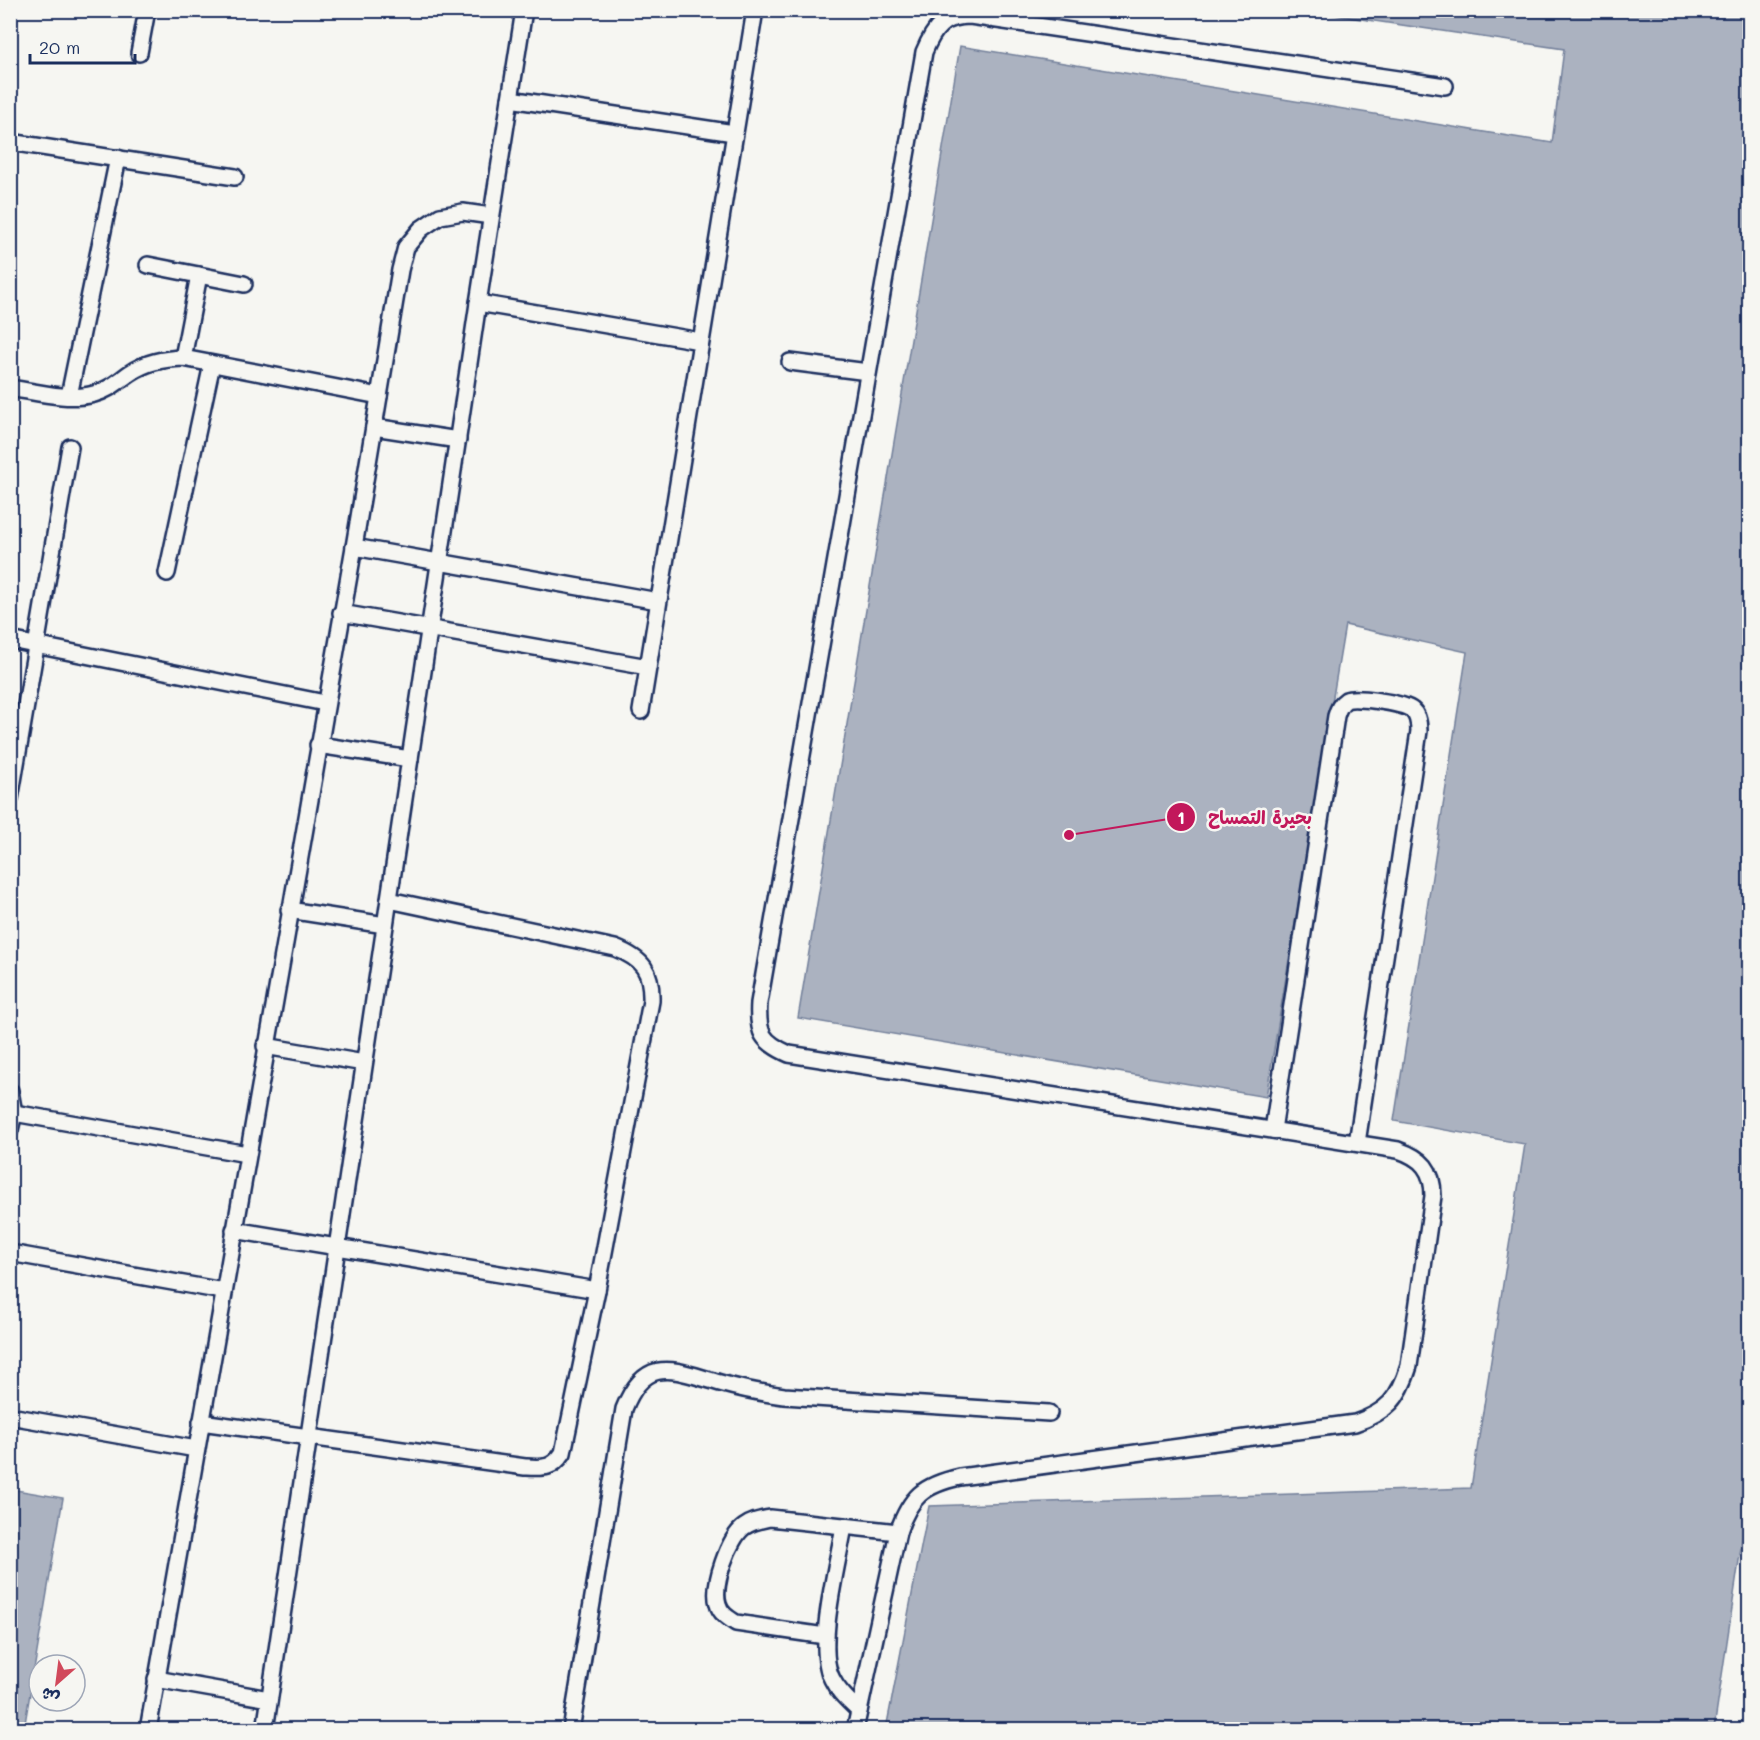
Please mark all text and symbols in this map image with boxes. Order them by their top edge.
scale bar [30,27,135,65]
text: 20 m [39,35,80,59]
callout: بحيرة التمساح [1166,799,1324,835]
text: 1 [1177,805,1185,829]
text: بحيرة التمساح [1208,805,1312,829]
north arrow [27,1653,87,1713]
text: ش [37,1683,62,1710]

